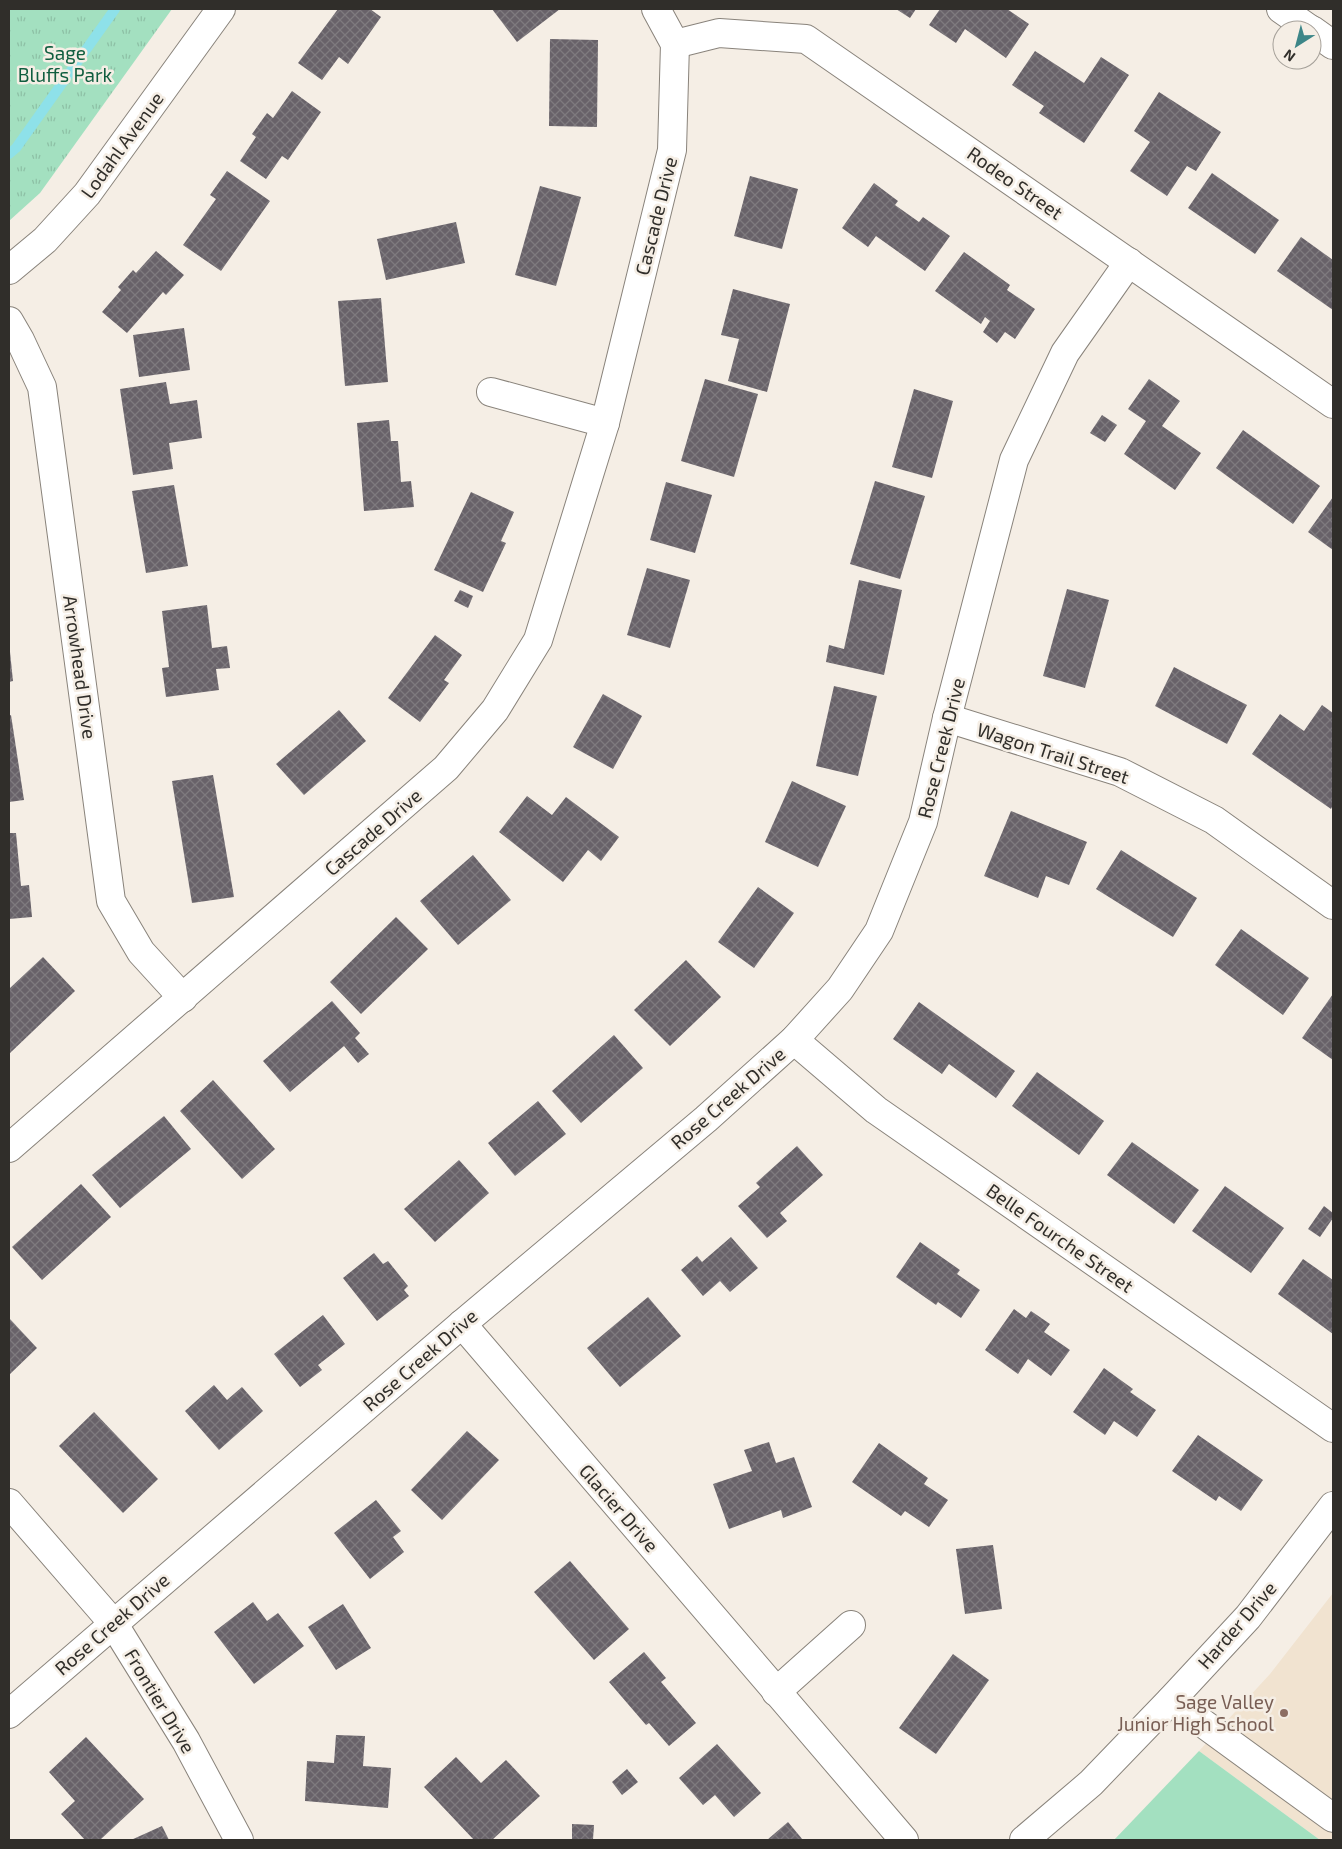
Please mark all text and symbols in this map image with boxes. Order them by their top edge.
north arrow [1272,20,1322,70]
park label: Sage Bluffs Park [18,41,113,86]
text: N [1280,46,1298,66]
street label: Lodahl Avenue [75,87,168,202]
street label: Rodeo Street [963,141,1067,224]
street label: Cascade Drive [630,154,681,277]
street label: Arrowhead Drive [59,593,102,740]
street label: Rose Creek Drive [912,675,969,821]
street label: Wagon Trail Street [974,717,1132,788]
street label: Cascade Drive [319,783,426,880]
street label: Rose Creek Drive [666,1042,790,1154]
street label: Belle Fourche Street [982,1178,1138,1297]
street label: Rose Creek Drive [358,1304,482,1416]
street label: Glacier Drive [575,1459,664,1556]
street label: Rose Creek Drive [50,1568,174,1680]
street label: Harder Drive [1192,1576,1281,1673]
street label: Frontier Drive [120,1644,201,1757]
place label: Sage Valley Junior High School [1117,1690,1274,1735]
marker: Sage Valley Junior High School [1278,1707,1290,1719]

